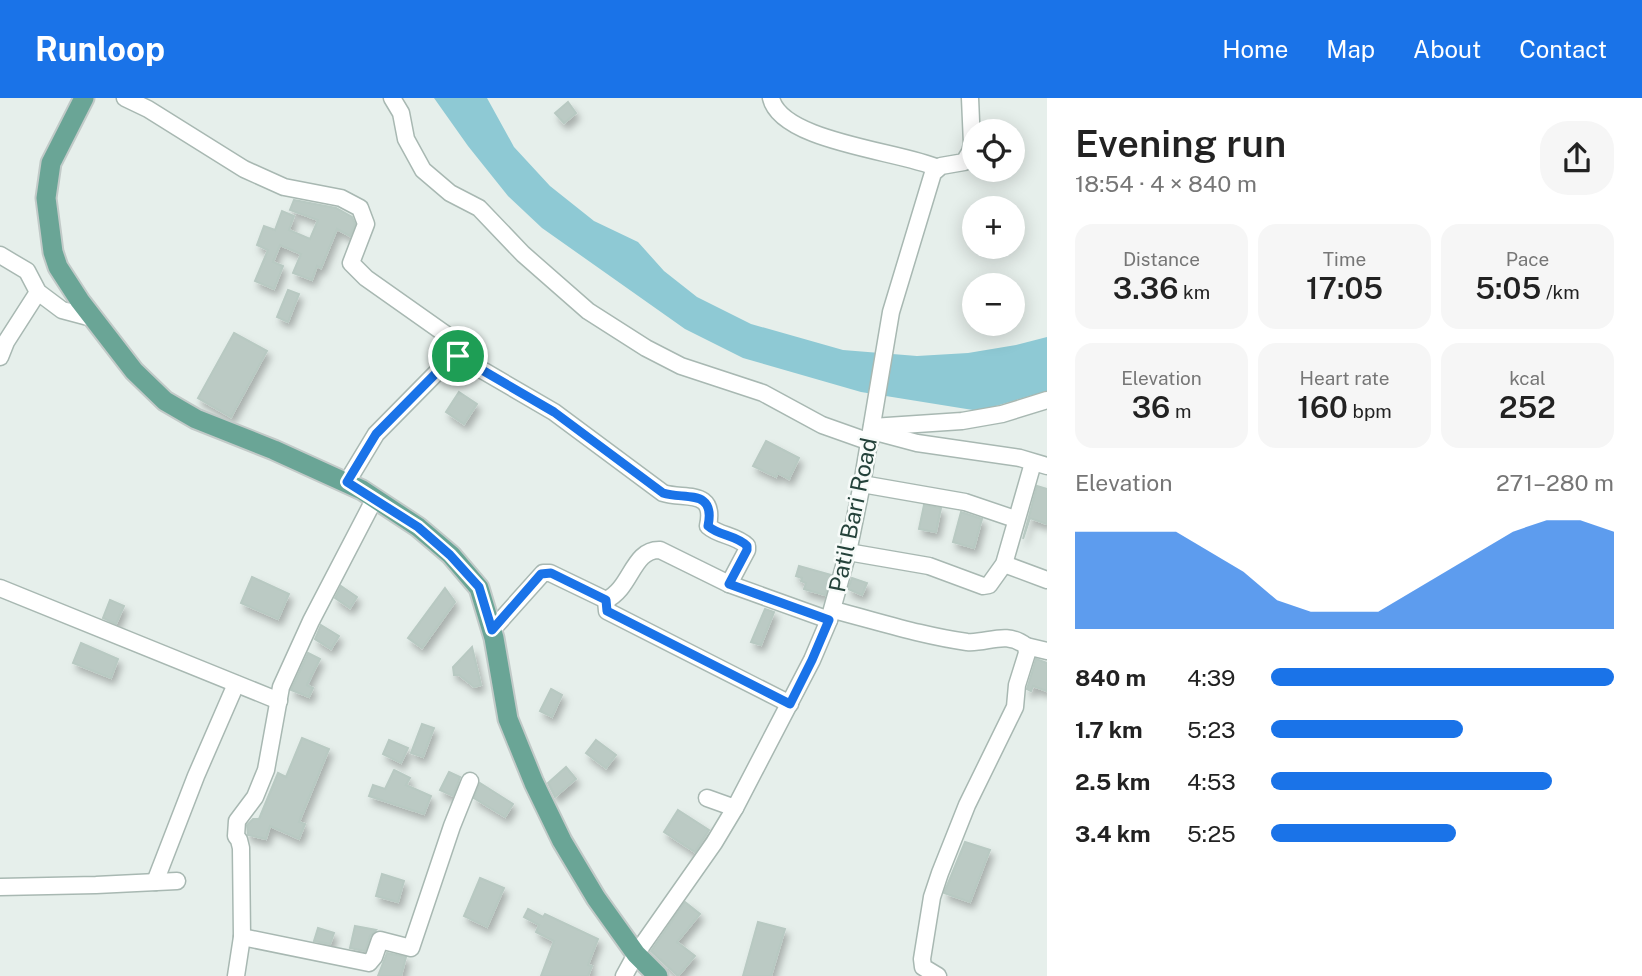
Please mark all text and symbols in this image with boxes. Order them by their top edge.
text: Runloop [35,30,165,68]
text: Home [1222,35,1288,63]
text: Map [1326,35,1375,63]
text: About [1413,35,1481,63]
text: Contact [1519,35,1607,63]
map controls [962,119,1025,336]
button: locate [962,119,1025,182]
text: Evening run [1075,121,1286,166]
button: share [1540,121,1614,195]
text: 18:54 · 4 × 840 m [1075,170,1257,197]
button: + [962,196,1025,259]
text: Distance [1123,248,1200,270]
text: Time [1323,248,1366,270]
text: Pace [1506,248,1549,270]
text: 3.36 [1113,270,1178,306]
text: 17:05 [1306,270,1383,306]
text: 5:05 [1475,270,1541,306]
button: − [962,273,1025,336]
text: km [1178,281,1210,303]
text: /km [1541,281,1580,303]
pin [428,326,488,386]
icon: arrive [439,337,477,375]
text: Elevation [1121,367,1202,389]
text: Heart rate [1300,367,1389,389]
text: kcal [1509,367,1546,389]
text: 36 [1132,389,1170,425]
text: 160 [1297,389,1348,425]
text: 252 [1499,389,1556,425]
text: m [1170,400,1191,422]
text: bpm [1348,400,1392,422]
street label: Patil Bari Road [823,435,882,594]
text: Elevation [1075,469,1173,496]
text: 271–280 m [1496,469,1614,496]
text: 840 m [1075,664,1146,691]
text: 4:39 [1187,664,1235,691]
text: 1.7 km [1075,716,1143,743]
text: 5:23 [1187,716,1236,743]
text: 2.5 km [1075,768,1150,795]
text: 4:53 [1187,768,1236,795]
text: 3.4 km [1075,820,1151,847]
text: 5:25 [1187,820,1236,847]

